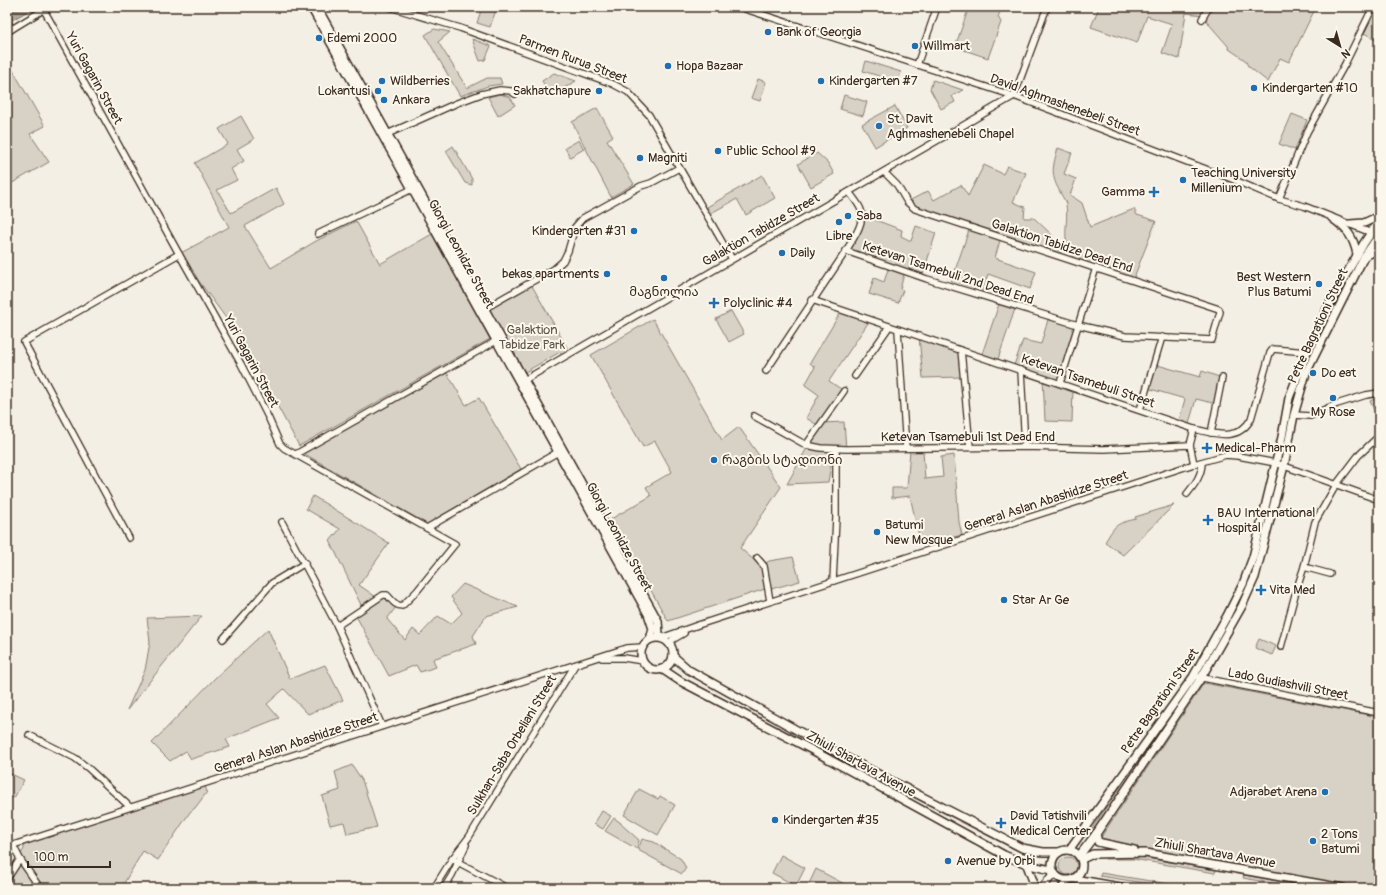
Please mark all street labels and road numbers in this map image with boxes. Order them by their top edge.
street label: Yuri Gagarin Street [62,28,126,128]
street label: Parmen Rurua Street [517,31,630,87]
street label: David Aghmashenebeli Street [988,70,1143,140]
street label: Galaktion Tabidze Street [700,190,823,270]
street label: Giorgi Leonidze Street [424,197,498,312]
street label: Galaktion Tabidze Dead End [989,216,1135,276]
street label: Ketevan Tsamebuli 2nd Dead End [860,238,1036,308]
street label: Petre Bagrationi Street [1284,265,1352,386]
street label: Yuri Gagarin Street [219,311,283,411]
street label: Ketevan Tsamebuli Street [1019,351,1158,412]
street label: Ketevan Tsamebuli 1st Dead End [881,429,1055,445]
street label: General Aslan Abashidze Street [962,467,1131,535]
street label: Giorgi Leonidze Street [582,480,656,595]
street label: Petre Bagrationi Street [1118,645,1203,757]
street label: Lado Gudiashvili Street [1226,664,1351,704]
street label: Sulkhan-Saba Orbeliani Street [464,671,561,818]
street label: General Aslan Abashidze Street [212,709,381,777]
street label: Zhiuli Shartava Avenue [804,727,919,801]
street label: Zhiuli Shartava Avenue [1153,834,1277,872]

